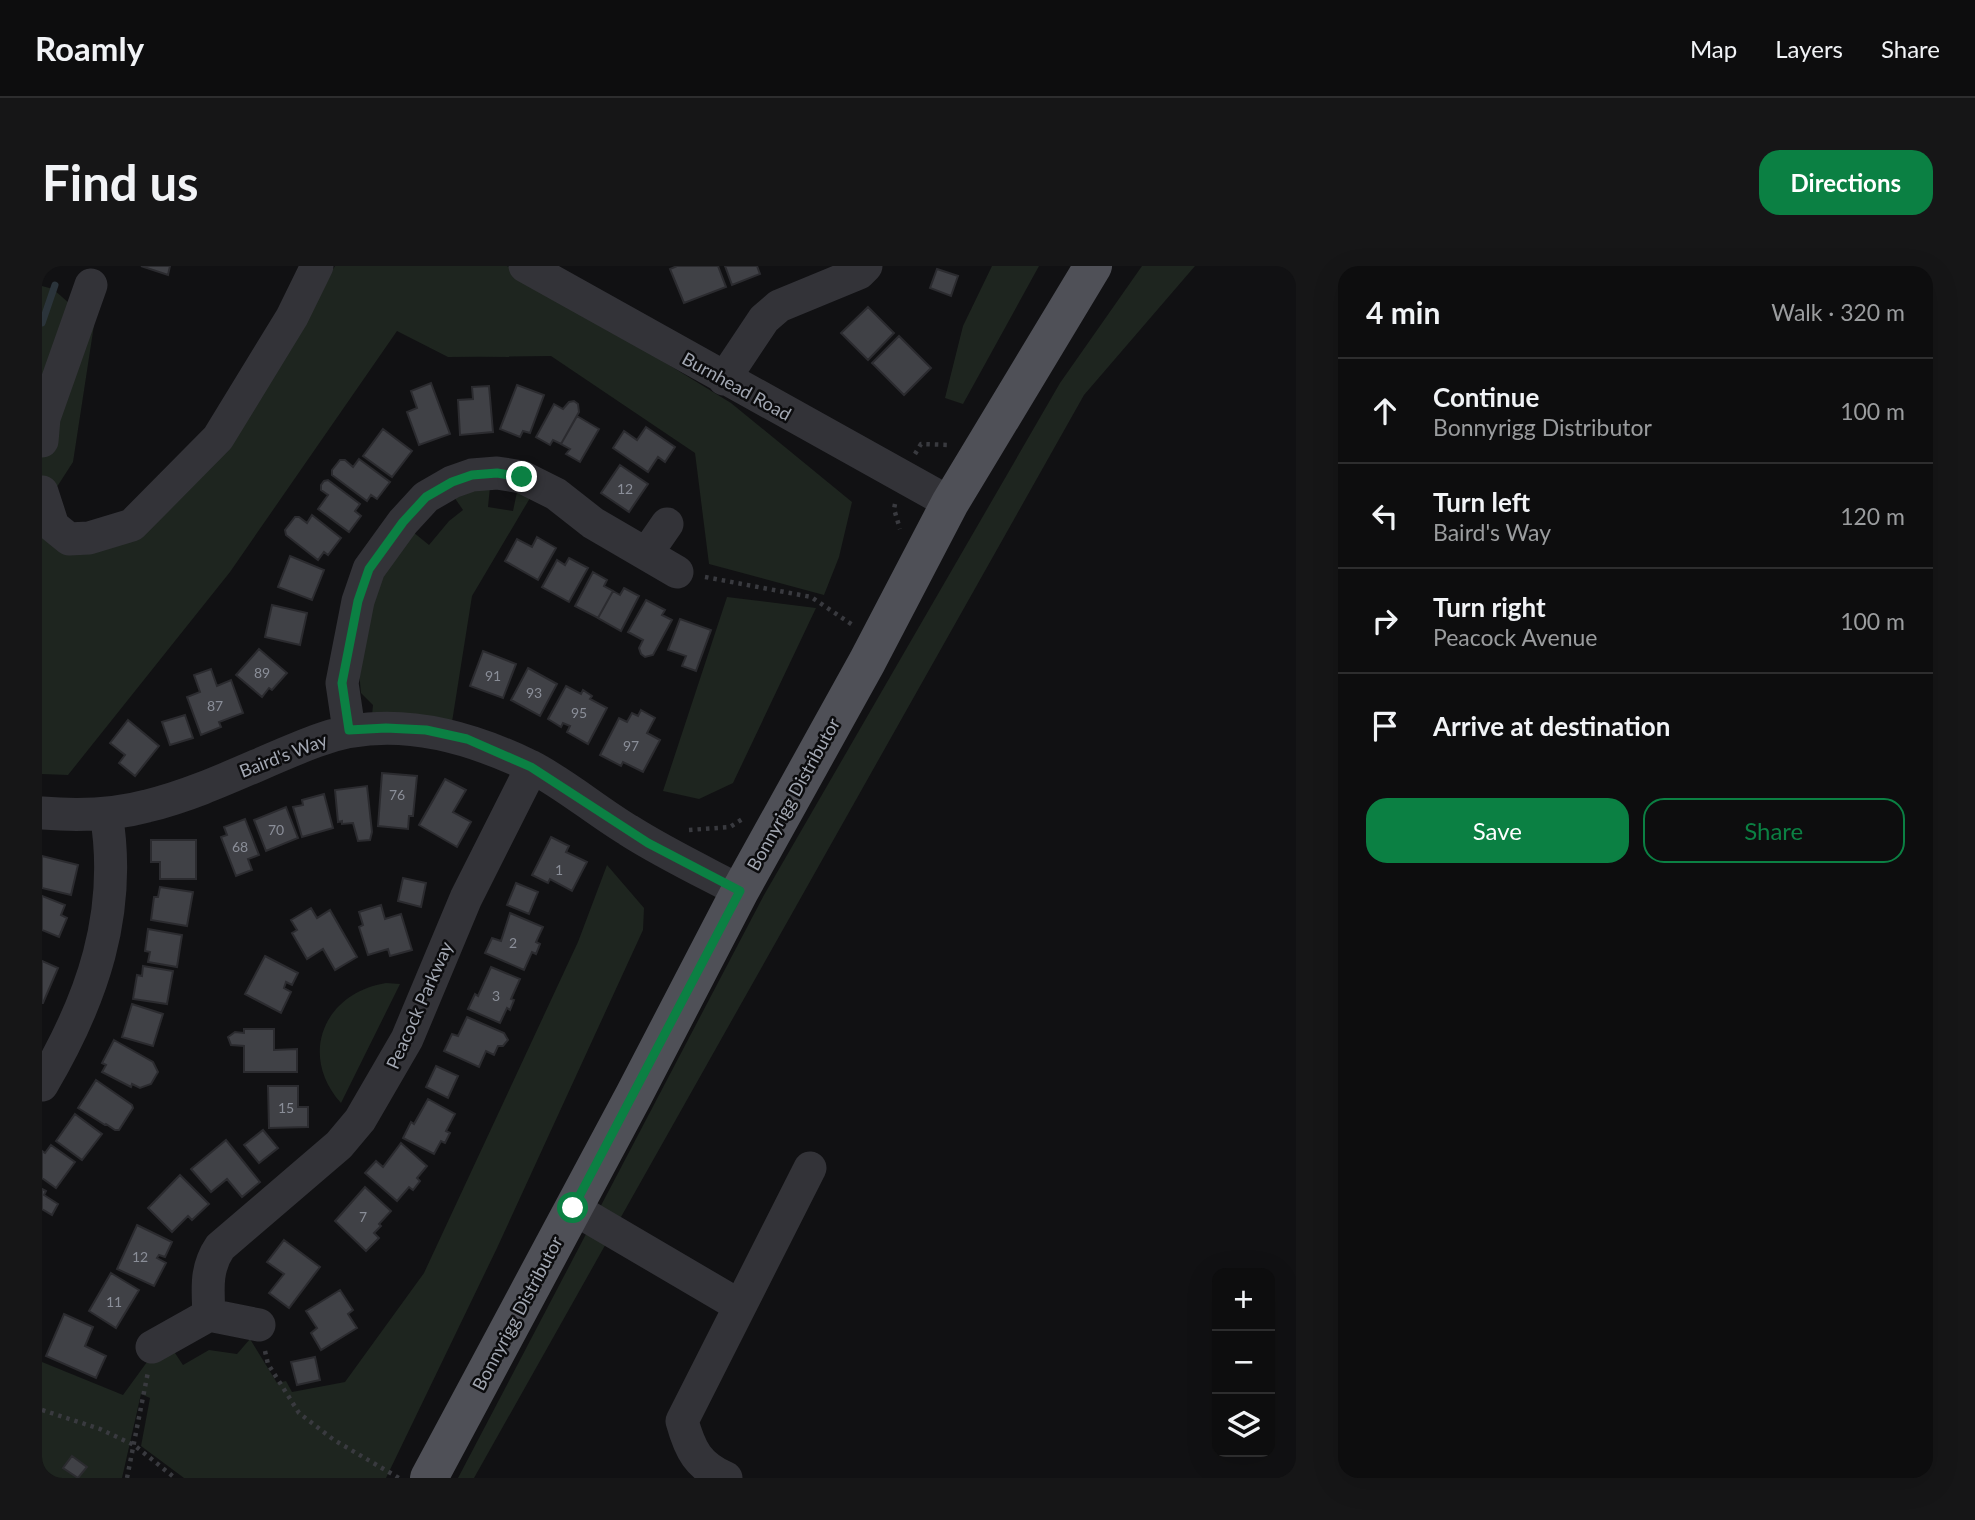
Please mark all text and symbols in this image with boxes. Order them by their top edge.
text: Roamly [35,28,144,68]
text: Map [1690,34,1737,63]
text: Layers [1775,34,1843,63]
text: Share [1881,34,1940,63]
button: Directions [1759,150,1933,215]
text: Find us [42,153,199,211]
text: 4 min [1366,294,1440,330]
text: Walk · 320 m [1771,298,1905,326]
street label: Burnhead Road [679,347,795,425]
text: Continue [1433,381,1539,413]
icon: ahead [1366,392,1404,430]
text: 100 m [1840,397,1905,425]
text: Bonnyrigg Distributor [1433,413,1652,441]
route end [506,461,537,492]
house number: 12 [617,480,633,497]
text: Turn left [1433,486,1530,518]
icon: left [1366,497,1404,535]
text: 120 m [1840,502,1905,530]
text: Baird's Way [1433,518,1551,546]
text: Turn right [1433,591,1546,623]
icon: right [1366,602,1404,640]
text: 100 m [1840,607,1905,635]
text: Peacock Avenue [1433,623,1598,651]
house number: 89 [254,664,270,681]
house number: 91 [485,667,501,684]
house number: 93 [526,684,542,701]
house number: 87 [207,697,223,714]
house number: 95 [571,704,587,721]
icon: arrive [1366,707,1404,745]
text: Arrive at destination [1433,710,1670,742]
street label: Bonnyrigg Distributor [742,713,844,874]
street label: Baird's Way [236,728,331,782]
house number: 97 [623,737,639,754]
house number: 76 [389,786,405,803]
button: Save [1366,798,1629,863]
button: Share [1643,798,1905,863]
house number: 70 [268,821,284,838]
house number: 68 [232,838,248,855]
house number: 1 [555,861,563,878]
house number: 2 [509,934,517,951]
street label: Peacock Parkway [381,937,457,1072]
house number: 3 [492,987,500,1004]
house number: 15 [278,1099,294,1116]
route start [557,1192,588,1223]
house number: 7 [359,1208,367,1225]
street label: Bonnyrigg Distributor [467,1232,567,1394]
house number: 12 [132,1248,148,1265]
map controls [1212,1268,1275,1457]
button: + [1212,1268,1275,1331]
house number: 11 [106,1293,122,1310]
button: − [1212,1331,1275,1394]
button: layers [1212,1394,1275,1457]

